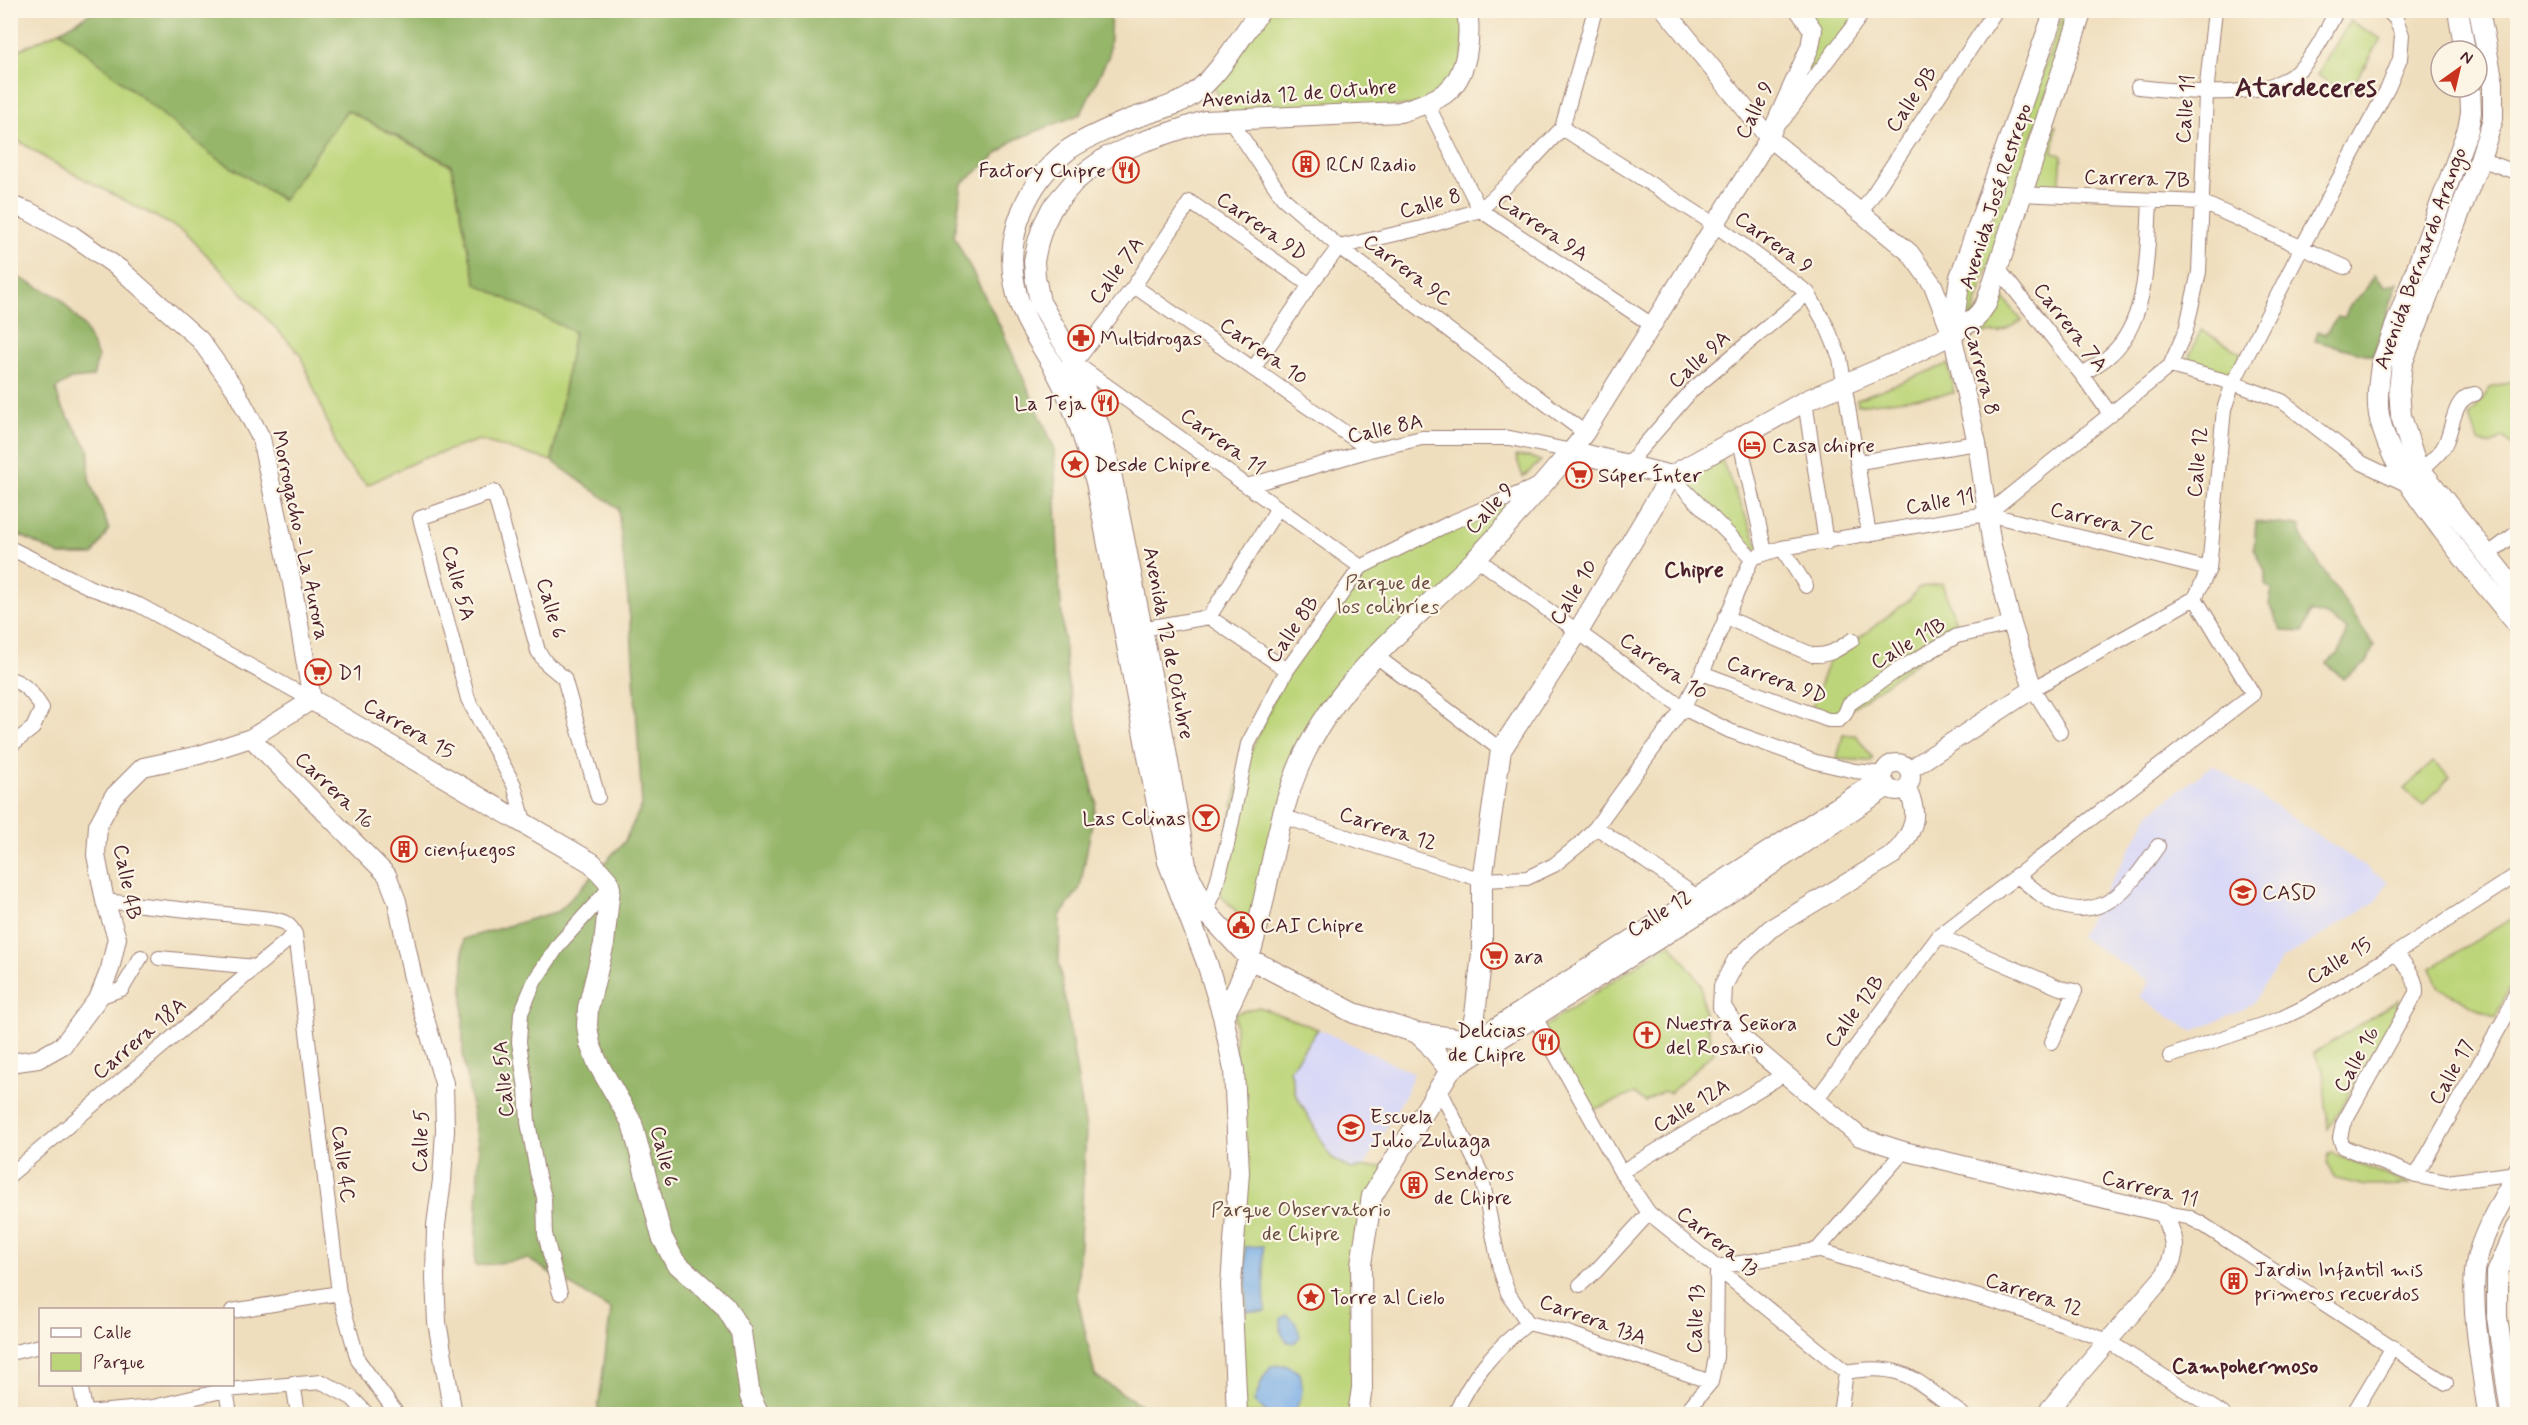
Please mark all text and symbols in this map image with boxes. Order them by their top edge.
north arrow [2429,39,2489,99]
text: N [2456,46,2477,69]
street label: Calle 9B [1879,61,1944,138]
district label: Atardeceres [2235,71,2377,106]
street label: Avenida 12 de Octubre [1200,73,1398,115]
street label: Calle 11 [2170,74,2202,145]
street label: Calle 9 [1729,77,1781,144]
street label: Avenida José Restrepo [1953,100,2039,293]
street label: Avenida Bernardo Arango [2368,144,2475,373]
building icon: RCN Radio [1291,149,1321,179]
place label: RCN Radio [1326,151,1416,179]
restaurant icon: Factory Chipre [1111,155,1141,185]
place label: Factory Chipre [978,157,1106,185]
street label: Carrera 7B [2083,163,2191,195]
street label: Calle 8 [1396,182,1464,226]
street label: Carrera 9D [1210,185,1312,268]
street label: Carrera 9A [1491,187,1593,269]
street label: Carrera 9 [1729,205,1818,281]
street label: Carrera 9C [1357,228,1458,314]
street label: Calle 7A [1083,231,1151,310]
street label: Carrera 7A [2026,277,2114,378]
street label: Carrera 10 [1214,311,1313,392]
street label: Carrera 8 [1956,322,2006,418]
pharmacy icon: Multidrogas [1066,323,1096,353]
street label: Calle 9A [1662,324,1737,395]
place label: Multidrogas [1100,325,1202,353]
restaurant icon: La Teja [1090,388,1120,418]
place label: La Teja [1014,390,1086,418]
street label: Carrera 11 [1174,401,1271,482]
street label: Calle 8A [1345,407,1425,451]
street label: Calle 12 [2181,425,2215,499]
street label: Morrogacho - La Aurora [264,428,336,643]
hotel icon: Casa chipre [1737,430,1767,460]
place label: Casa chipre [1772,432,1875,460]
place icon: Desde Chipre [1060,449,1090,479]
place label: Desde Chipre [1094,451,1211,479]
supermarket icon: Súper Ínter [1564,460,1594,490]
place label: Súper Ínter [1598,462,1702,490]
street label: Calle 9 [1459,477,1521,541]
street label: Calle 11 [1904,482,1977,522]
street label: Carrera 7C [2047,495,2159,549]
street label: Calle 5A [435,542,482,624]
street label: Avenida 12 de Octubre [1136,544,1200,742]
street label: Calle 10 [1543,554,1604,631]
district label: Chipre [1664,557,1724,585]
park label: Parque de los colibríes [1337,569,1439,621]
street label: Calle 6 [529,575,573,642]
street label: Calle 8B [1260,590,1326,669]
street label: Calle 11B [1866,611,1951,677]
street label: Carrera 10 [1614,626,1713,707]
street label: Carrera 9D [1723,649,1831,711]
supermarket icon: D1 [303,657,333,687]
place label: D1 [338,659,362,687]
street label: Carrera 15 [358,692,459,766]
street label: Carrera 16 [288,745,380,836]
street label: Carrera 12 [1335,800,1440,858]
bar icon: Las Colinas [1191,803,1221,833]
place label: Las Colinas [1082,805,1186,833]
building icon: cienfuegos [389,834,419,864]
place label: cienfuegos [424,836,516,864]
street label: Calle 4B [106,842,148,922]
school or university icon: CASD [2228,877,2258,907]
place label: CASD [2262,879,2317,907]
street label: Calle 12 [1622,883,1697,945]
public building icon: CAI Chipre [1226,910,1256,940]
place label: CAI Chipre [1260,912,1364,940]
street label: Calle 15 [2302,930,2377,991]
supermarket icon: ara [1479,941,1509,971]
place label: ara [1514,943,1543,971]
street label: Calle 12B [1818,969,1891,1054]
street label: Carrera 18A [87,991,193,1086]
place label: Nuestra Señora del Rosario [1666,1010,1797,1062]
place label: Delicias de Chipre [1448,1017,1526,1069]
church icon: Nuestra Señora del Rosario [1632,1020,1662,1050]
street label: Calle 16 [2327,1021,2387,1098]
restaurant icon: Delicias de Chipre [1531,1027,1561,1057]
street label: Calle 17 [2422,1035,2481,1110]
street label: Calle 5A [487,1039,521,1119]
street label: Calle 12A [1648,1072,1735,1140]
place label: Escuela Julio Zuluaga [1370,1103,1491,1156]
street label: Calle 5 [406,1109,436,1173]
school or university icon: Escuela Julio Zuluaga [1336,1113,1366,1143]
street label: Calle 6 [643,1123,685,1190]
street label: Calle 4C [324,1124,362,1205]
place label: Senderos de Chipre [1434,1160,1514,1212]
street label: Carrera 11 [2099,1163,2201,1214]
building icon: Senderos de Chipre [1399,1170,1429,1200]
park label: Parque Observatorio de Chipre [1211,1196,1391,1248]
street label: Carrera 13 [1670,1200,1765,1284]
place label: Jardin Infantil mis primeros recuerdos [2254,1256,2423,1308]
street label: Carrera 12 [1981,1266,2086,1324]
building icon: Jardin Infantil mis primeros recuerdos [2219,1266,2249,1296]
place icon: Torre al Cielo [1296,1282,1326,1312]
place label: Torre al Cielo [1330,1284,1445,1312]
street label: Calle 13 [1681,1284,1711,1354]
street label: Carrera 13A [1535,1288,1650,1352]
legend [39,1308,234,1386]
text: Calle [93,1321,132,1345]
text: Parque [93,1351,145,1375]
district label: Campohermoso [2172,1353,2318,1381]

